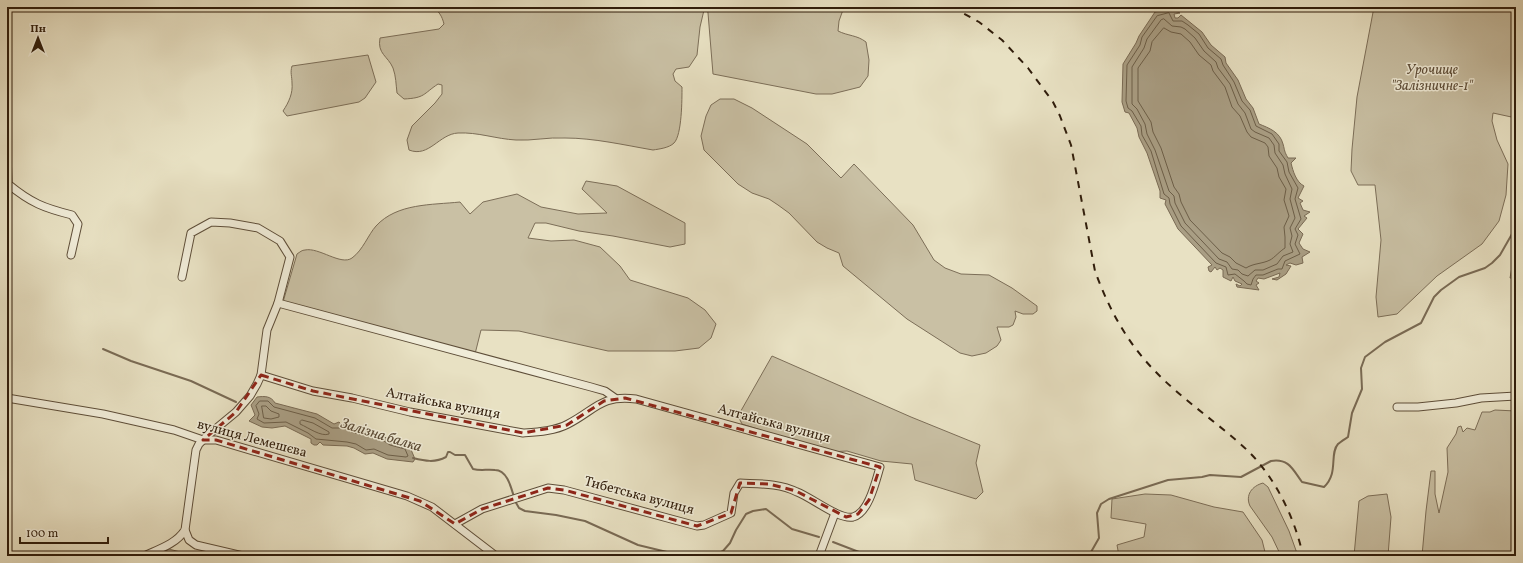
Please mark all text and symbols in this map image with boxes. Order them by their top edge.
north arrow [18,18,58,58]
text: Пн [30,22,46,37]
park label: Урочище "Залізничне-1" [1391,61,1474,96]
street label: Алтайська вулиця [384,384,502,424]
street label: Алтайська вулиця [715,400,833,448]
water label: Залізна балка [337,413,424,458]
street label: вулиця Лемешєва [195,415,309,463]
street label: Тибетська вулиця [582,472,696,520]
scale bar [20,519,108,545]
text: 100 m [26,526,59,542]

